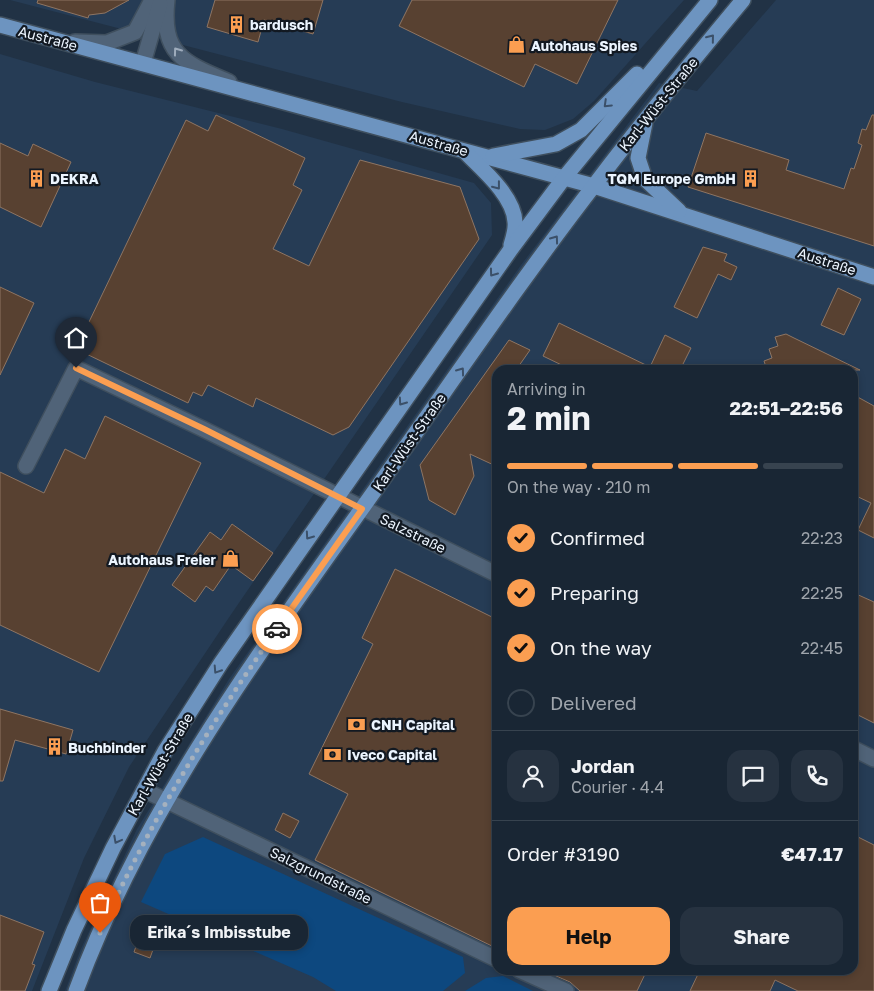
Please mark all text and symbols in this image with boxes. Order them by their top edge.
building icon: bardusch [226,14,246,34]
place label: bardusch [250,16,313,33]
street label: Austraße [17,22,79,54]
shop icon: Autohaus Spies [507,35,527,55]
one-way arrow [706,35,714,44]
place label: Autohaus Spies [531,37,637,54]
one-way arrow [174,47,183,57]
street label: Karl-Wüst-Straße [615,54,701,154]
one-way arrow [604,98,613,107]
street label: Austraße [408,127,470,159]
building icon: DEKRA [26,168,46,188]
building icon: TQM Europe GmbH [740,168,760,188]
place label: DEKRA [50,170,99,187]
place label: TQM Europe GmbH [607,170,736,187]
one-way arrow [491,180,500,190]
one-way arrow [549,235,558,245]
street label: Austraße [796,244,858,278]
one-way arrow [490,267,499,277]
pin [55,317,97,368]
icon: home [62,324,90,352]
one-way arrow [455,368,463,377]
text: Arriving in [507,379,586,399]
street label: Karl-Wüst-Straße [369,390,449,494]
one-way arrow [399,396,408,406]
text: 22:51–22:56 [729,396,843,419]
text: 2 min [507,399,591,437]
text: On the way · 210 m [507,477,650,497]
street label: Salzstraße [377,510,449,556]
icon: check [507,524,535,552]
text: Confirmed [550,526,645,549]
text: 22:23 [801,528,843,548]
one-way arrow [306,530,315,540]
shop icon: Autohaus Freier [220,549,240,569]
place label: Autohaus Freier [108,551,217,568]
icon: check [507,579,535,607]
text: Preparing [550,581,639,604]
text: 22:25 [801,583,843,603]
courier [252,604,302,654]
icon: car [263,615,291,643]
icon: check [507,634,535,662]
text: On the way [550,636,652,659]
text: 22:45 [801,638,843,658]
one-way arrow [213,665,223,674]
text: Delivered [550,691,637,714]
street label: Karl-Wüst-Straße [124,710,196,818]
bank icon: CNH Capital [347,714,367,734]
place label: CNH Capital [371,716,455,733]
building icon: Buchbinder [44,737,64,757]
place label: Buchbinder [68,739,147,756]
bank icon: Iveco Capital [323,744,343,764]
place label: Iveco Capital [347,746,437,763]
button: person [507,750,559,802]
button: chat [727,750,779,802]
button: phone [791,750,843,802]
text: Jordan [571,754,635,777]
text: Courier · 4.4 [571,777,664,797]
one-way arrow [113,835,123,844]
text: Order #3190 [507,842,620,865]
text: €47.17 [781,842,843,865]
street label: Salzgrundstraße [267,843,375,907]
pin [79,882,121,933]
icon: bag [86,889,114,917]
button: Help [507,907,670,965]
button: Share [680,907,843,965]
callout: Erika´s Imbisstube [130,916,308,950]
text: Erika´s Imbisstube [147,922,291,942]

